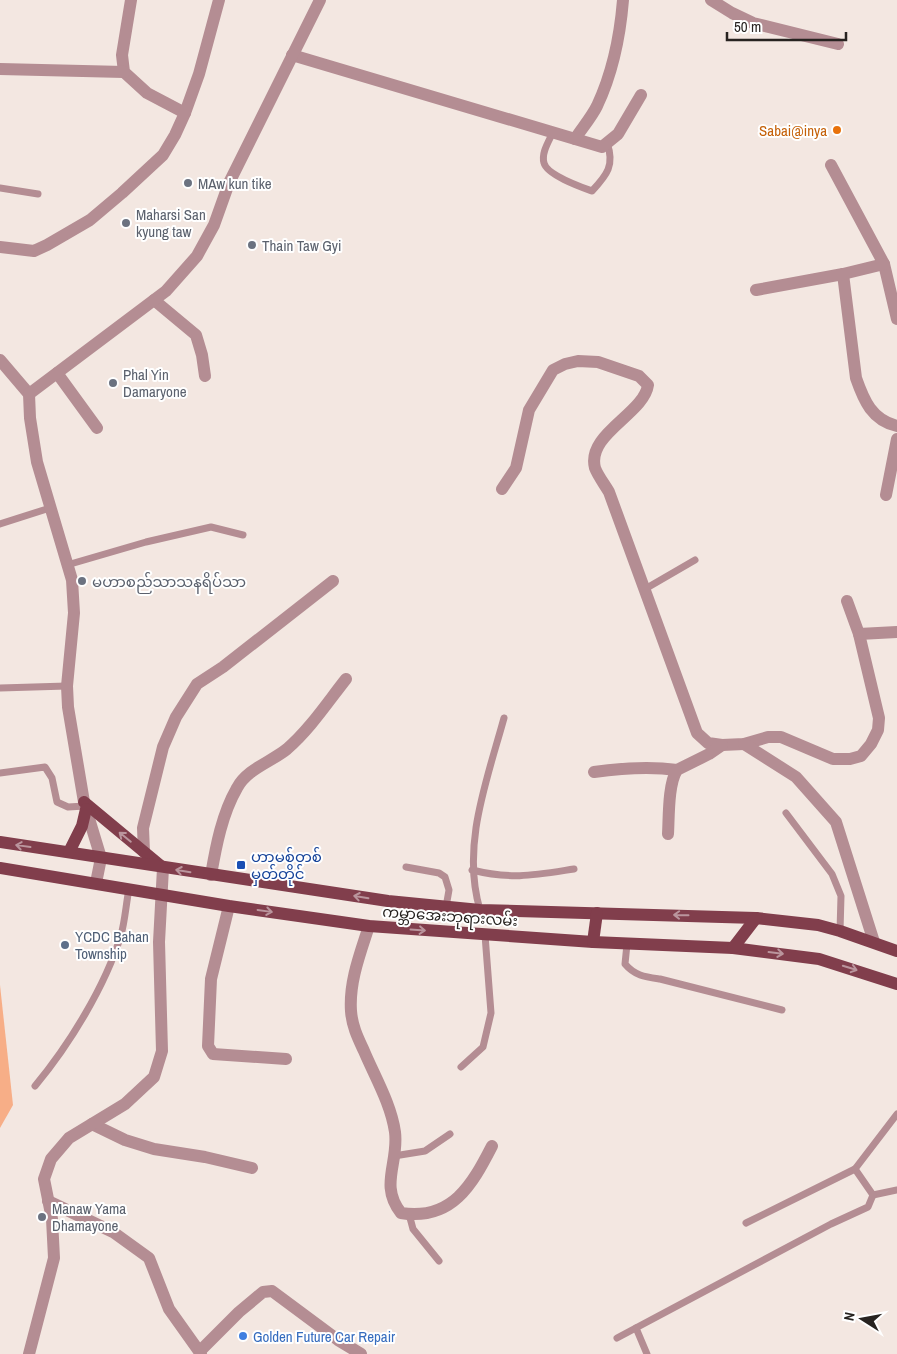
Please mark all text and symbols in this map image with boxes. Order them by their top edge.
scale bar [727,10,846,42]
text: 50 m [734,16,761,37]
place label: Sabai@inya [759,120,827,141]
marker: Sabai@inya [831,124,843,136]
place label: MAw kun tike [198,173,272,194]
marker: MAw kun tike [182,177,194,189]
place label: Maharsi San kyung taw [136,204,206,242]
marker: Maharsi San kyung taw [120,217,132,229]
place label: Thain Taw Gyi [262,235,341,256]
marker: Thain Taw Gyi [246,239,258,251]
place label: Phal Yin Damaryone [123,364,187,402]
marker: Phal Yin Damaryone [107,377,119,389]
place label: မဟာစည်သာသနရိပ်သာ [92,571,246,594]
marker: မဟာစည်သာသနရိပ်သာ [76,575,88,587]
one-way arrow [119,832,132,843]
one-way arrow [15,840,31,850]
place label: ဟာမစ်တစ် မှတ်တိုင် [251,846,322,886]
marker: ဟာမစ်တစ် မှတ်တိုင် [235,859,247,871]
one-way arrow [176,866,192,876]
one-way arrow [354,891,370,901]
street label: ကမ္ဘာအေးဘုရားလမ်း [381,901,518,933]
one-way arrow [257,906,273,916]
one-way arrow [673,910,689,919]
one-way arrow [409,925,425,934]
place label: YCDC Bahan Township [75,926,149,964]
marker: YCDC Bahan Township [59,939,71,951]
one-way arrow [767,949,783,959]
one-way arrow [842,964,858,974]
place label: Manaw Yama Dhamayone [52,1198,126,1236]
marker: Manaw Yama Dhamayone [36,1211,48,1223]
north arrow [837,1294,887,1344]
text: N [840,1311,859,1322]
place label: Golden Future Car Repair [253,1326,395,1347]
marker: Golden Future Car Repair [237,1330,249,1342]

